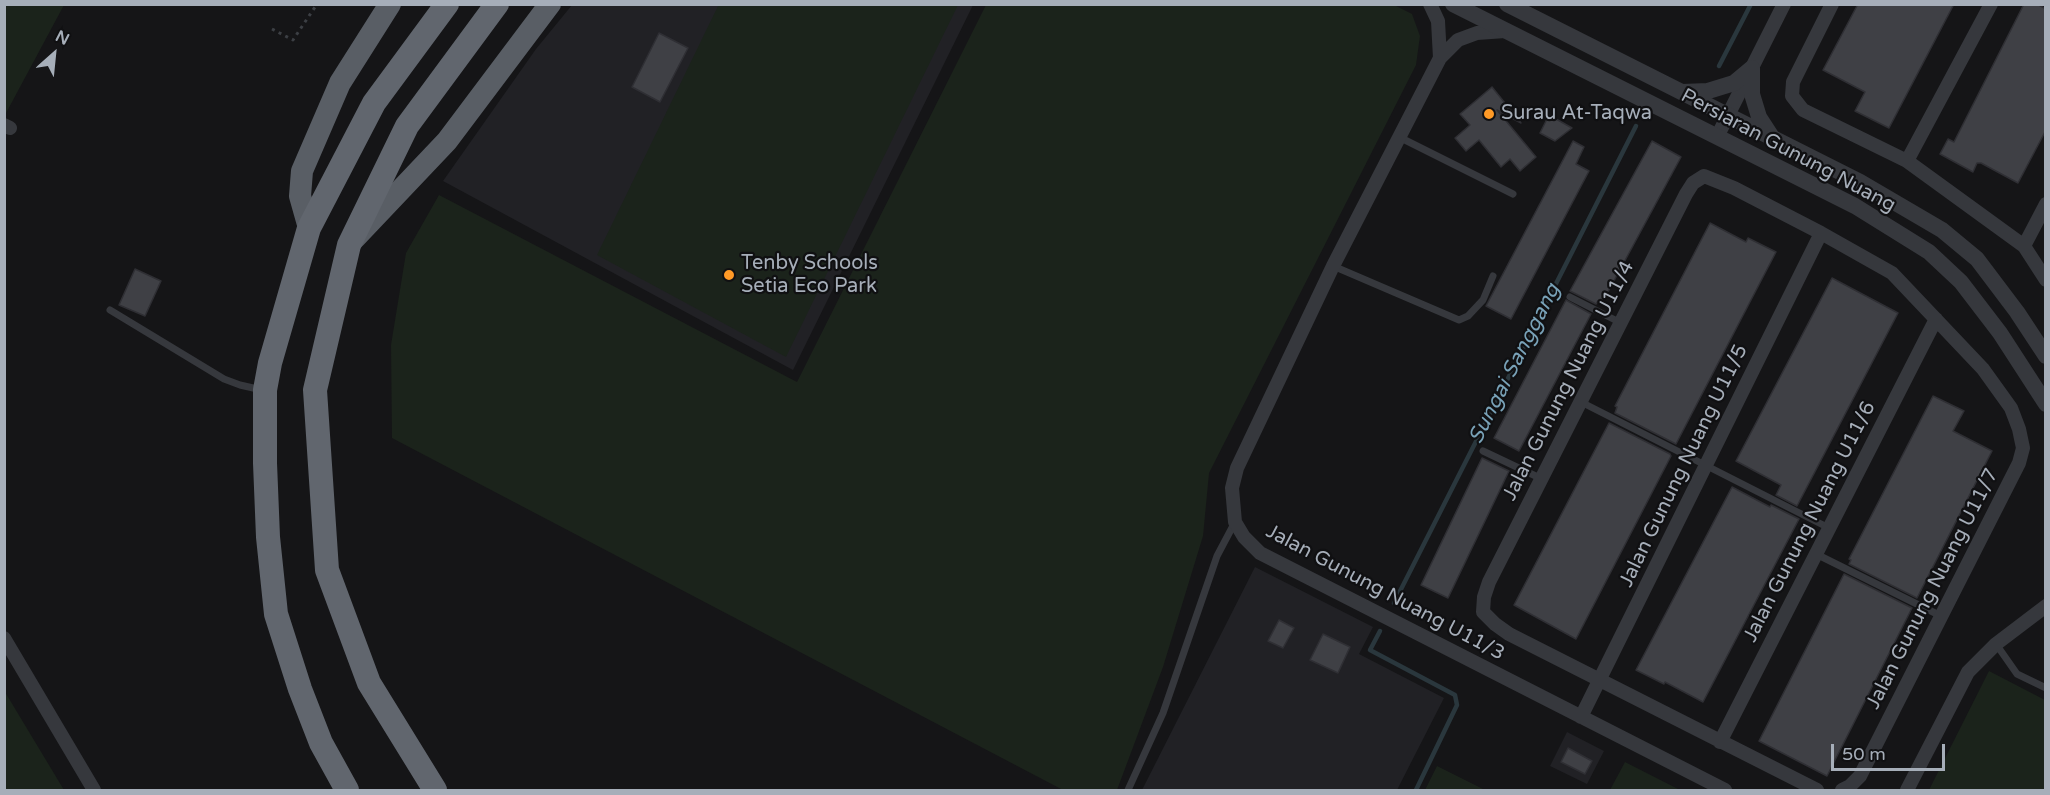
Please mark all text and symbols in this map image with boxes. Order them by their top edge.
north arrow [24,24,84,84]
text: N [52,26,72,50]
street label: Persiaran Gunung Nuang [1676,84,1900,218]
place label: Surau At-Taqwa [1501,102,1652,126]
marker: Surau At-Taqwa [1482,107,1496,121]
place label: Tenby Schools Setia Eco Park [741,252,878,299]
street label: Jalan Gunung Nuang U11/4 [1498,257,1640,505]
marker: Tenby Schools Setia Eco Park [722,268,736,282]
water label: Sungai Sanggang [1464,280,1566,448]
street label: Jalan Gunung Nuang U11/5 [1615,341,1753,591]
street label: Jalan Gunung Nuang U11/6 [1739,398,1881,646]
street label: Jalan Gunung Nuang U11/7 [1862,465,2004,713]
street label: Jalan Gunung Nuang U11/3 [1262,520,1508,666]
scale bar [1834,732,1948,770]
text: 50 m [1842,743,1886,765]

